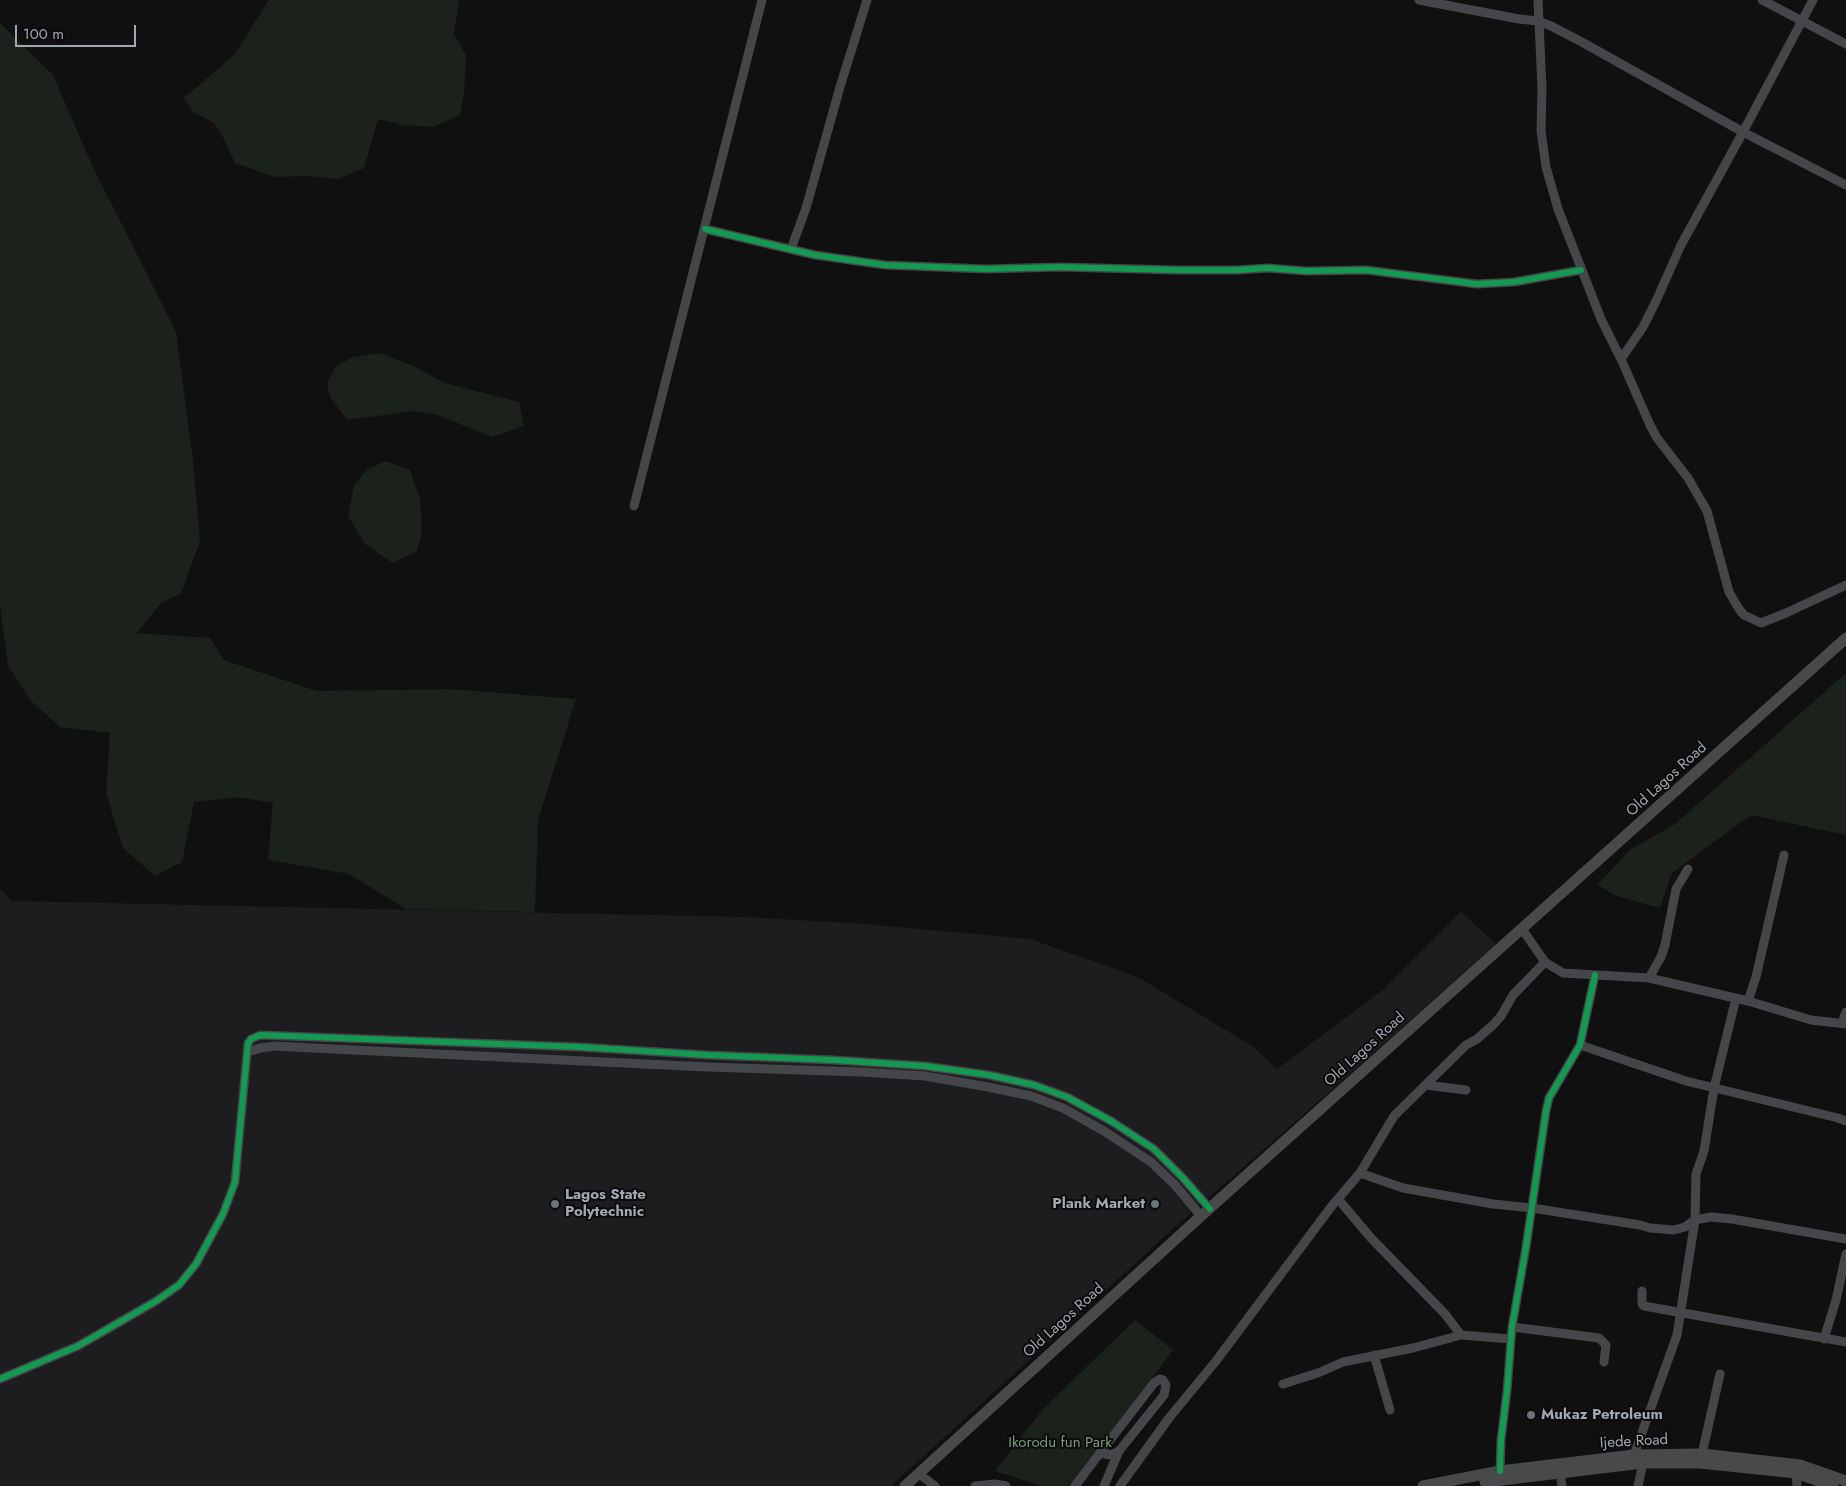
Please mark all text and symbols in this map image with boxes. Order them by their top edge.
scale bar [18,15,139,47]
text: 100 m [23,23,64,45]
street label: Old Lagos Road [1623,739,1711,821]
street label: Old Lagos Road [1321,1009,1409,1091]
place label: Lagos State Polytechnic [565,1186,646,1221]
place label: Plank Market [1052,1195,1145,1213]
marker: Lagos State Polytechnic [549,1198,561,1210]
marker: Plank Market [1149,1198,1161,1210]
street label: Old Lagos Road [1020,1280,1108,1362]
place label: Mukaz Petroleum [1541,1406,1663,1424]
marker: Mukaz Petroleum [1525,1409,1537,1421]
street label: Ijede Road [1599,1431,1669,1453]
park label: Ikorodu fun Park [1008,1434,1112,1452]

